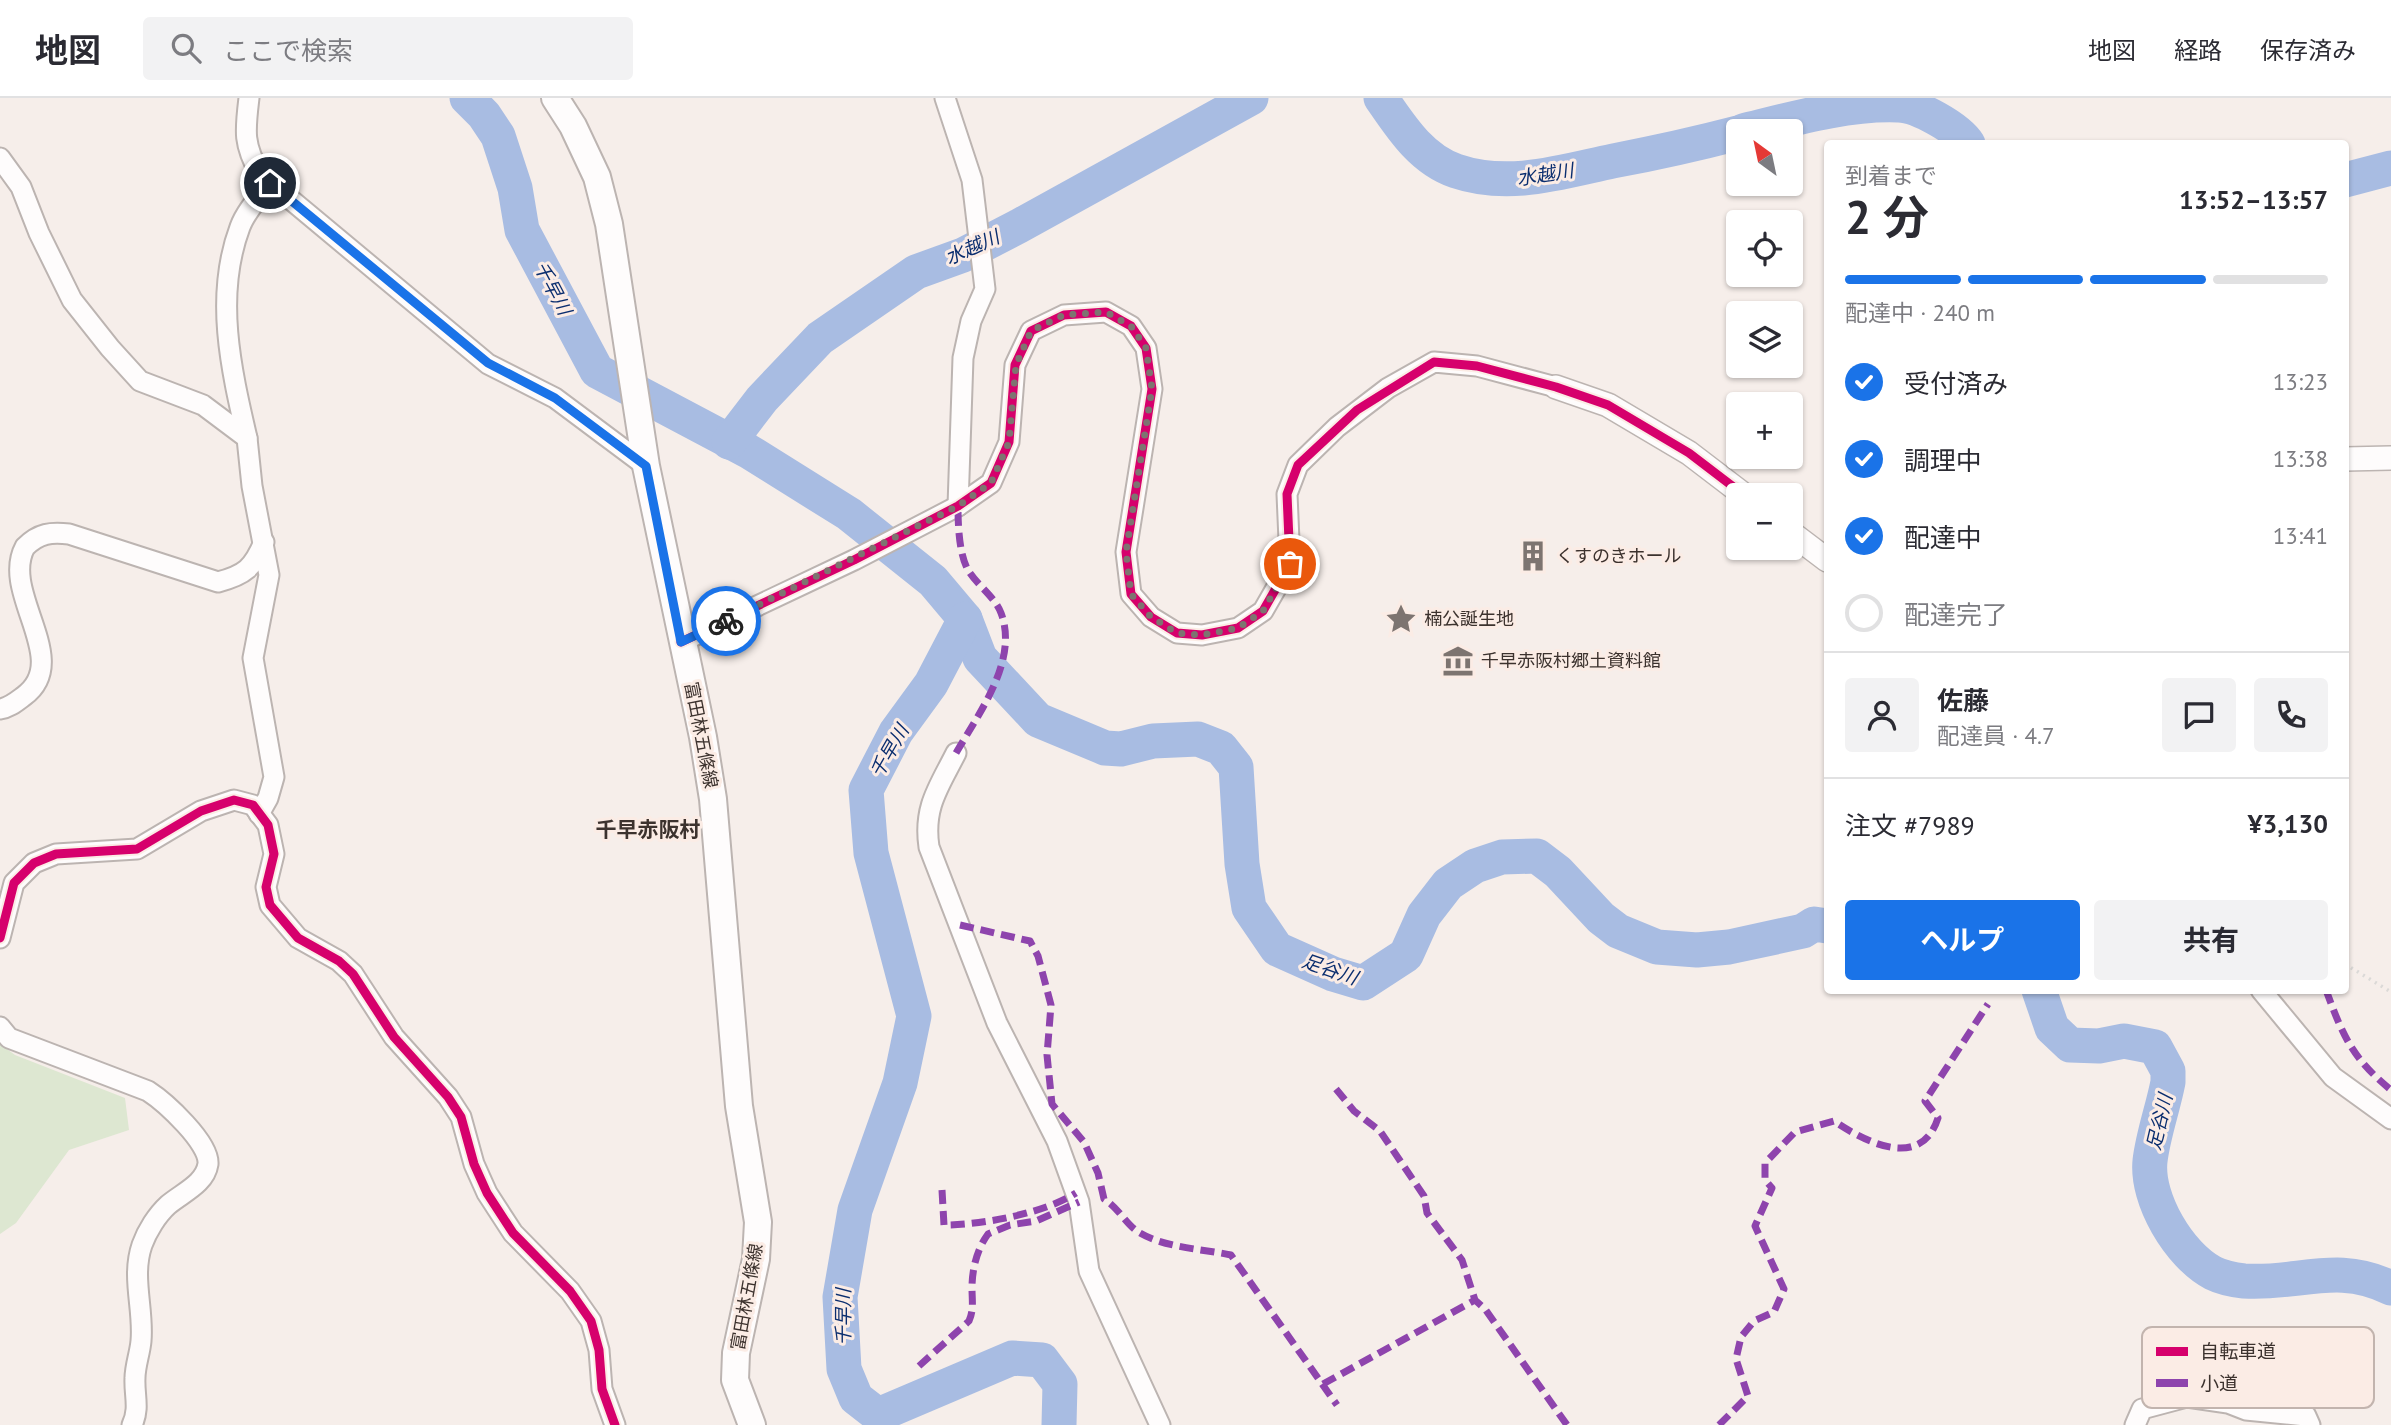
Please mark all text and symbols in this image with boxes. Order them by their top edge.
search box [143,17,633,80]
text: 地図 [35,28,101,71]
icon: search [167,29,205,67]
text: ここで検索 [223,34,353,67]
text: 地図 [2088,35,2136,66]
text: 経路 [2174,35,2222,66]
text: 保存済み [2260,35,2356,66]
north arrow [1726,119,1802,196]
map controls [1726,119,1803,560]
pin [240,153,300,213]
water label: 水越川 [1515,157,1577,190]
text: 到着まで [1845,161,1937,190]
icon: home [251,164,289,202]
text: 13:52–13:57 [2179,183,2328,216]
text: 2 分 [1845,187,1929,247]
button: locate [1726,210,1803,287]
water label: 水越川 [941,224,1005,270]
water label: 千早川 [529,257,578,321]
text: 配達中 · 240 m [1845,298,1995,327]
button: layers [1726,301,1803,378]
icon: check [1845,363,1883,401]
text: 受付済み [1904,367,2008,400]
text: 13:23 [2273,367,2328,396]
button: + [1726,392,1803,469]
icon: check [1845,440,1883,478]
text: 調理中 [1904,444,1982,477]
text: 13:38 [2273,444,2328,473]
button: − [1726,483,1803,560]
icon: check [1845,517,1883,555]
text: 配達中 [1904,521,1982,554]
text: 13:41 [2273,521,2328,550]
pin [1260,534,1320,594]
building icon: くすのきホール [1516,539,1550,573]
place label: くすのきホール [1556,544,1681,567]
icon: bag [1271,545,1309,583]
courier [691,586,761,656]
text: 配達完了 [1904,598,2008,631]
icon: bike [707,602,745,640]
place icon: 楠公誕生地 [1384,602,1418,636]
place label: 楠公誕生地 [1424,607,1514,630]
museum icon: 千早赤阪村郷土資料館 [1441,644,1475,678]
place label: 千早赤阪村郷土資料館 [1481,649,1661,672]
button: person [1845,678,1919,752]
button: chat [2162,678,2236,752]
button: phone [2254,678,2328,752]
street label: 富田林五條線 [680,680,723,790]
text: 佐藤 [1937,684,1989,717]
water label: 千早川 [864,719,915,782]
text: 配達員 · 4.7 [1937,721,2054,750]
text: ¥3,130 [2248,807,2328,840]
text: 注文 #7989 [1845,809,1975,842]
district label: 千早赤阪村 [596,816,701,843]
button: ヘルプ [1845,900,2080,980]
button: 共有 [2094,900,2328,980]
water label: 足谷川 [1299,948,1363,990]
water label: 足谷川 [2141,1090,2178,1152]
street label: 富田林五條線 [726,1242,767,1352]
water label: 千早川 [831,1287,855,1346]
legend [2142,1327,2374,1408]
text: 自転車道 [2200,1339,2276,1363]
text: 小道 [2200,1371,2238,1395]

